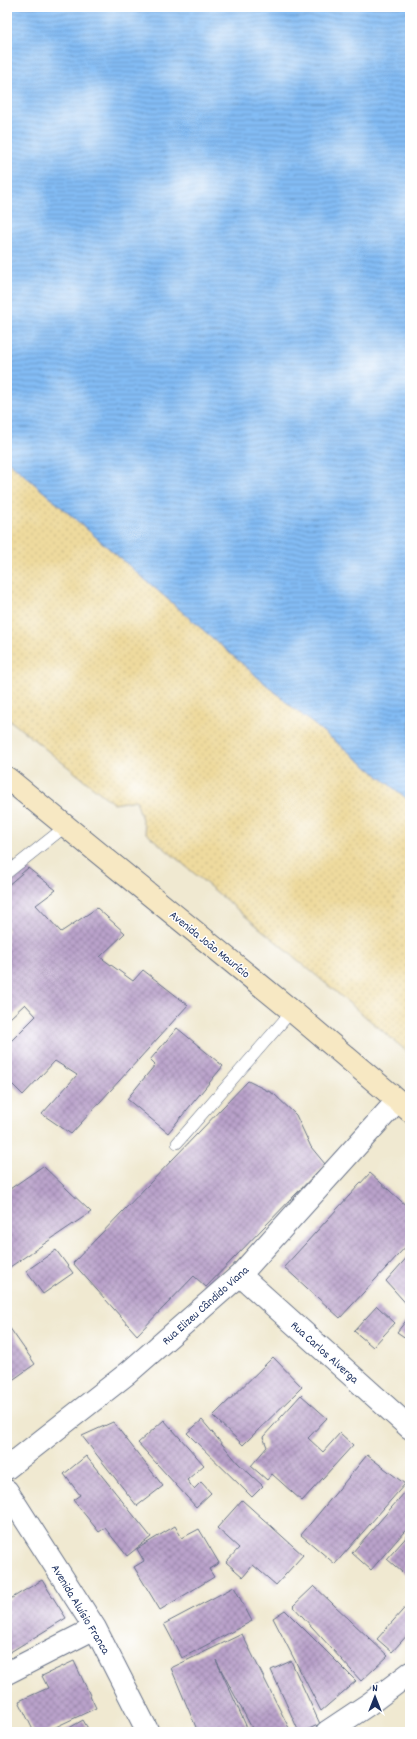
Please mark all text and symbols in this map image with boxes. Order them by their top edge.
street label: Avenida João Maurício [165,907,253,983]
street label: Rua Elizeu Cândido Viana [159,1262,253,1350]
street label: Rua Carlos Alverga [286,1318,362,1389]
street label: Avenida Aluísio Franca [46,1562,113,1658]
north arrow [355,1677,395,1717]
text: N [372,1681,378,1697]

